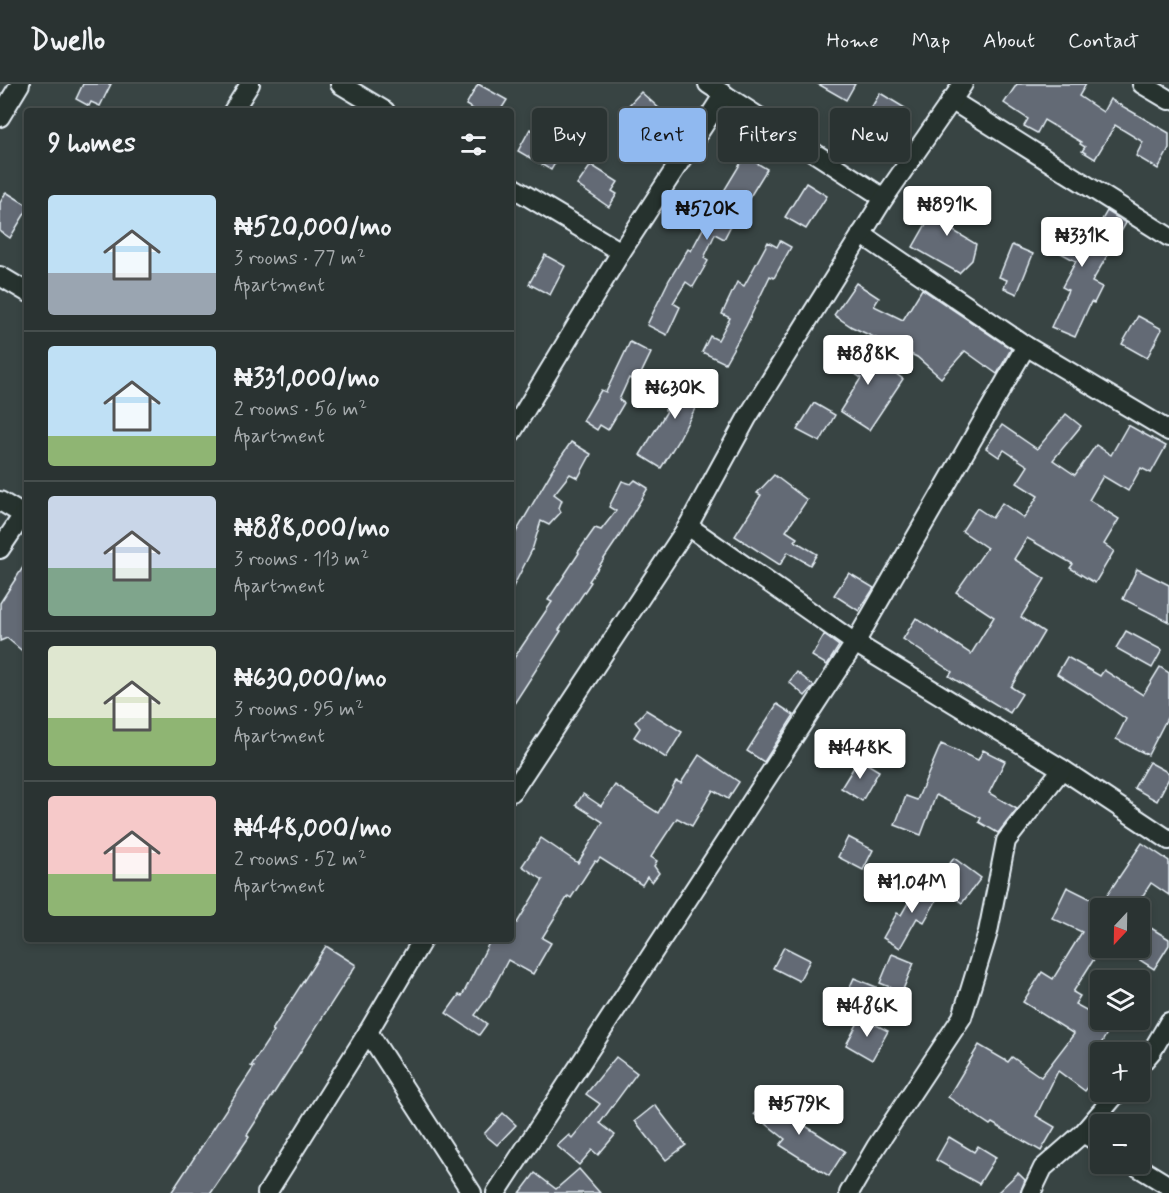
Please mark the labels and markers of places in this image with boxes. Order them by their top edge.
pin: ₦891K [905,186,989,237]
pin: ₦520K [665,190,749,241]
pin: ₦331K [1040,217,1124,268]
pin: ₦888K [826,335,910,386]
pin: ₦630K [633,369,717,420]
pin: ₦448K [818,729,902,780]
pin: ₦1.04M [863,863,961,914]
pin: ₦486K [825,987,909,1038]
pin: ₦579K [757,1085,841,1136]

